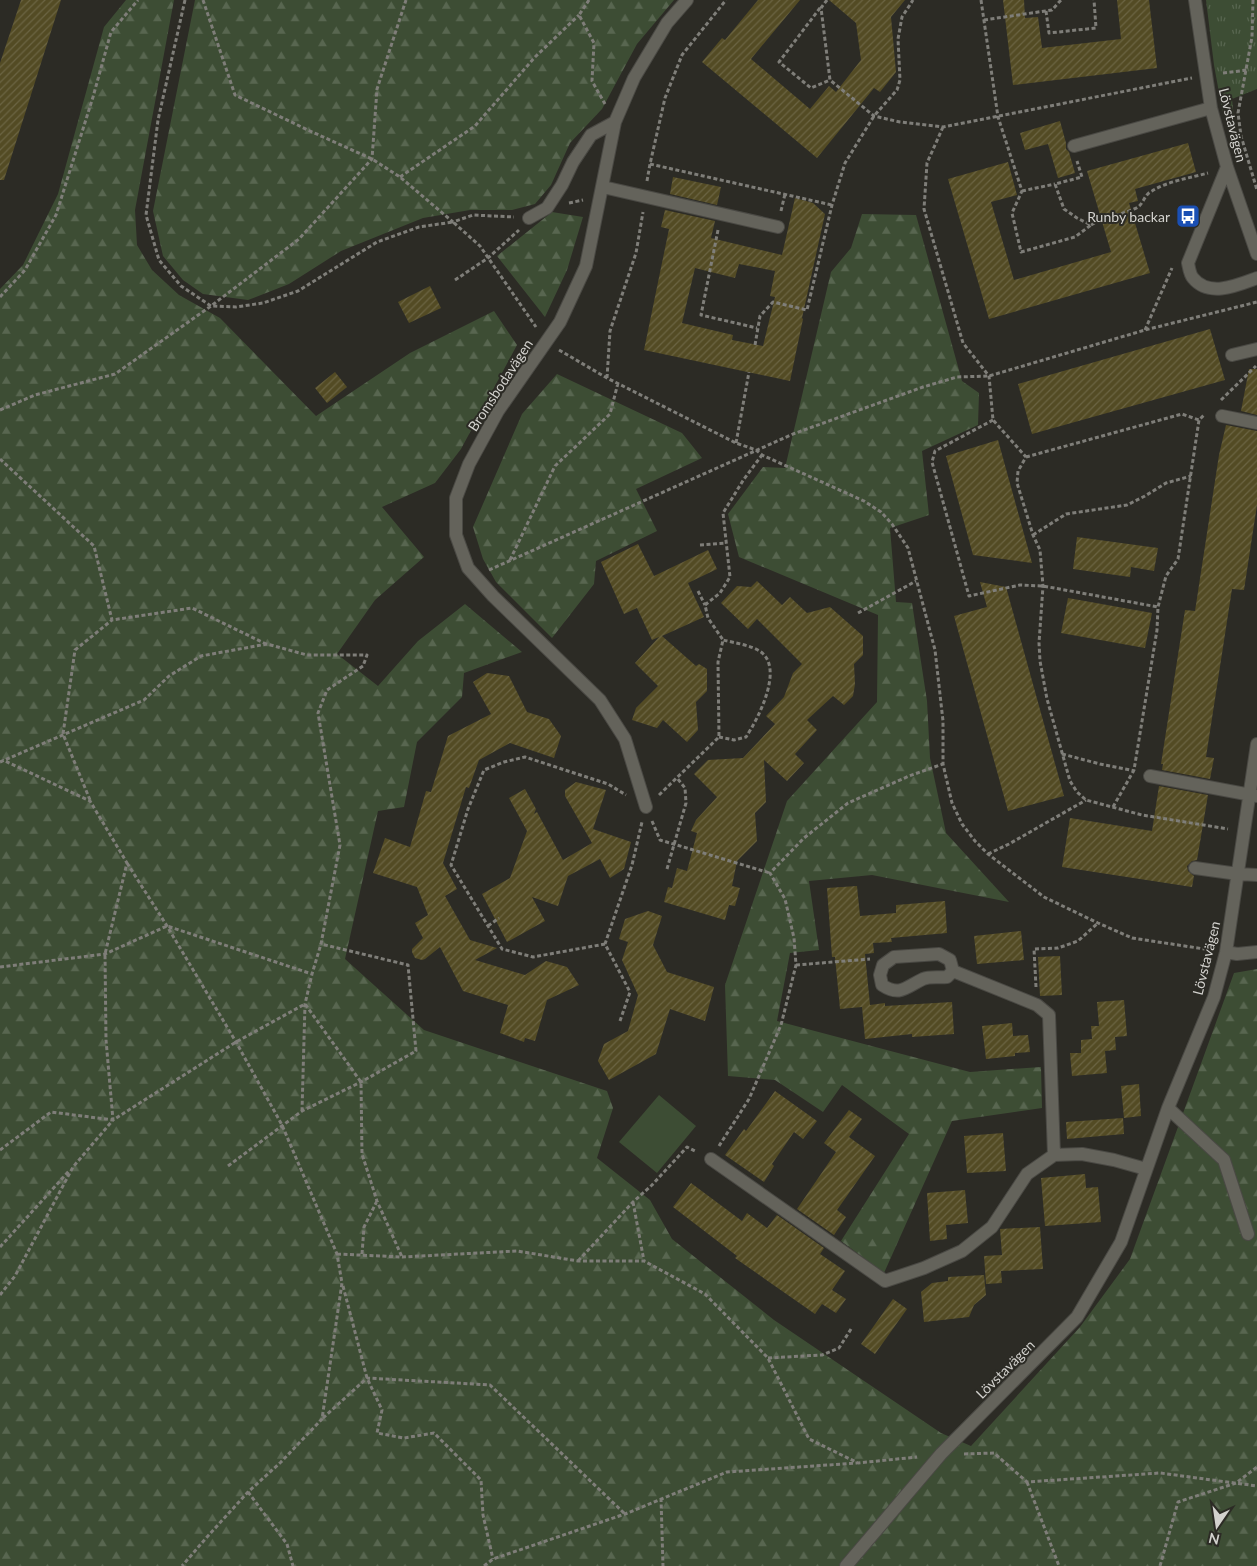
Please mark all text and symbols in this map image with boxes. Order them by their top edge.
street label: Lövstavägen [1216,86,1250,164]
bus stop icon: Runby backar [1175,203,1201,229]
place label: Runby backar [1087,208,1170,225]
street label: Bromsbodavägen [464,336,536,434]
street label: Lövstavägen [1189,919,1223,997]
street label: Lövstavägen [972,1336,1038,1402]
north arrow [1192,1501,1242,1551]
text: N [1207,1530,1221,1549]

